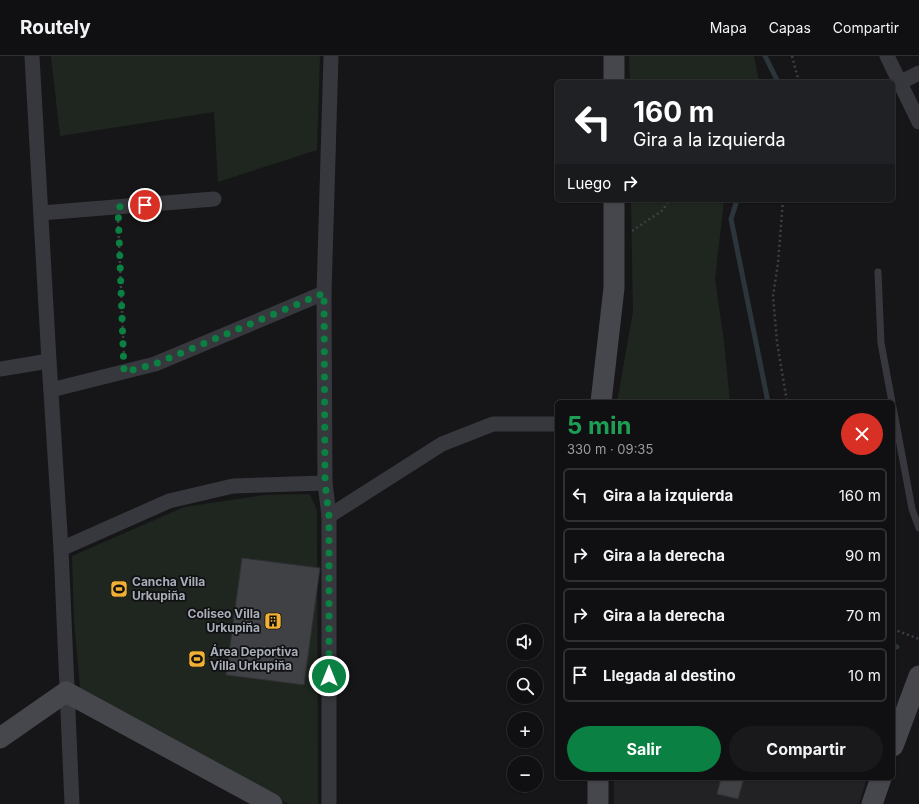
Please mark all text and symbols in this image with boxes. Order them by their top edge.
text: Routely [20,16,91,39]
text: Mapa [710,19,747,36]
text: Capas [769,19,811,36]
text: Compartir [833,19,899,36]
text: 160 m [633,95,714,129]
icon: left [567,96,619,148]
text: Gira a la izquierda [633,129,786,150]
icon: right [619,172,641,194]
text: Luego [567,174,611,193]
pin [128,188,162,222]
icon: arrive [134,194,156,216]
text: 5 min [567,411,631,440]
button: close [841,413,883,455]
text: 330 m · 09:35 [567,441,653,457]
icon: left [569,484,591,506]
text: Gira a la izquierda [603,486,733,505]
text: 160 m [839,486,881,505]
icon: right [569,544,591,566]
text: Gira a la derecha [603,546,725,565]
text: 90 m [845,546,881,565]
place label: Cancha Villa Urkupiña [132,574,205,603]
sports icon: Cancha Villa Urkupiña [109,579,129,599]
icon: right [569,604,591,626]
place label: Coliseo Villa Urkupiña [188,606,260,635]
text: Gira a la derecha [603,606,725,625]
text: 70 m [846,606,881,625]
building icon: Coliseo Villa Urkupiña [263,611,283,631]
map controls [507,624,543,792]
button: sound [507,624,543,660]
place label: Área Deportiva Villa Urkupiña [210,644,298,673]
sports icon: Área Deportiva Villa Urkupiña [187,649,207,669]
position arrow [308,655,350,697]
icon: arrive [569,664,591,686]
text: Llegada al destino [603,666,736,685]
text: 10 m [848,666,881,685]
button: search [507,668,543,704]
button: + [507,712,543,748]
button: Salir [567,726,721,772]
button: Compartir [729,726,883,772]
button: − [507,756,543,792]

